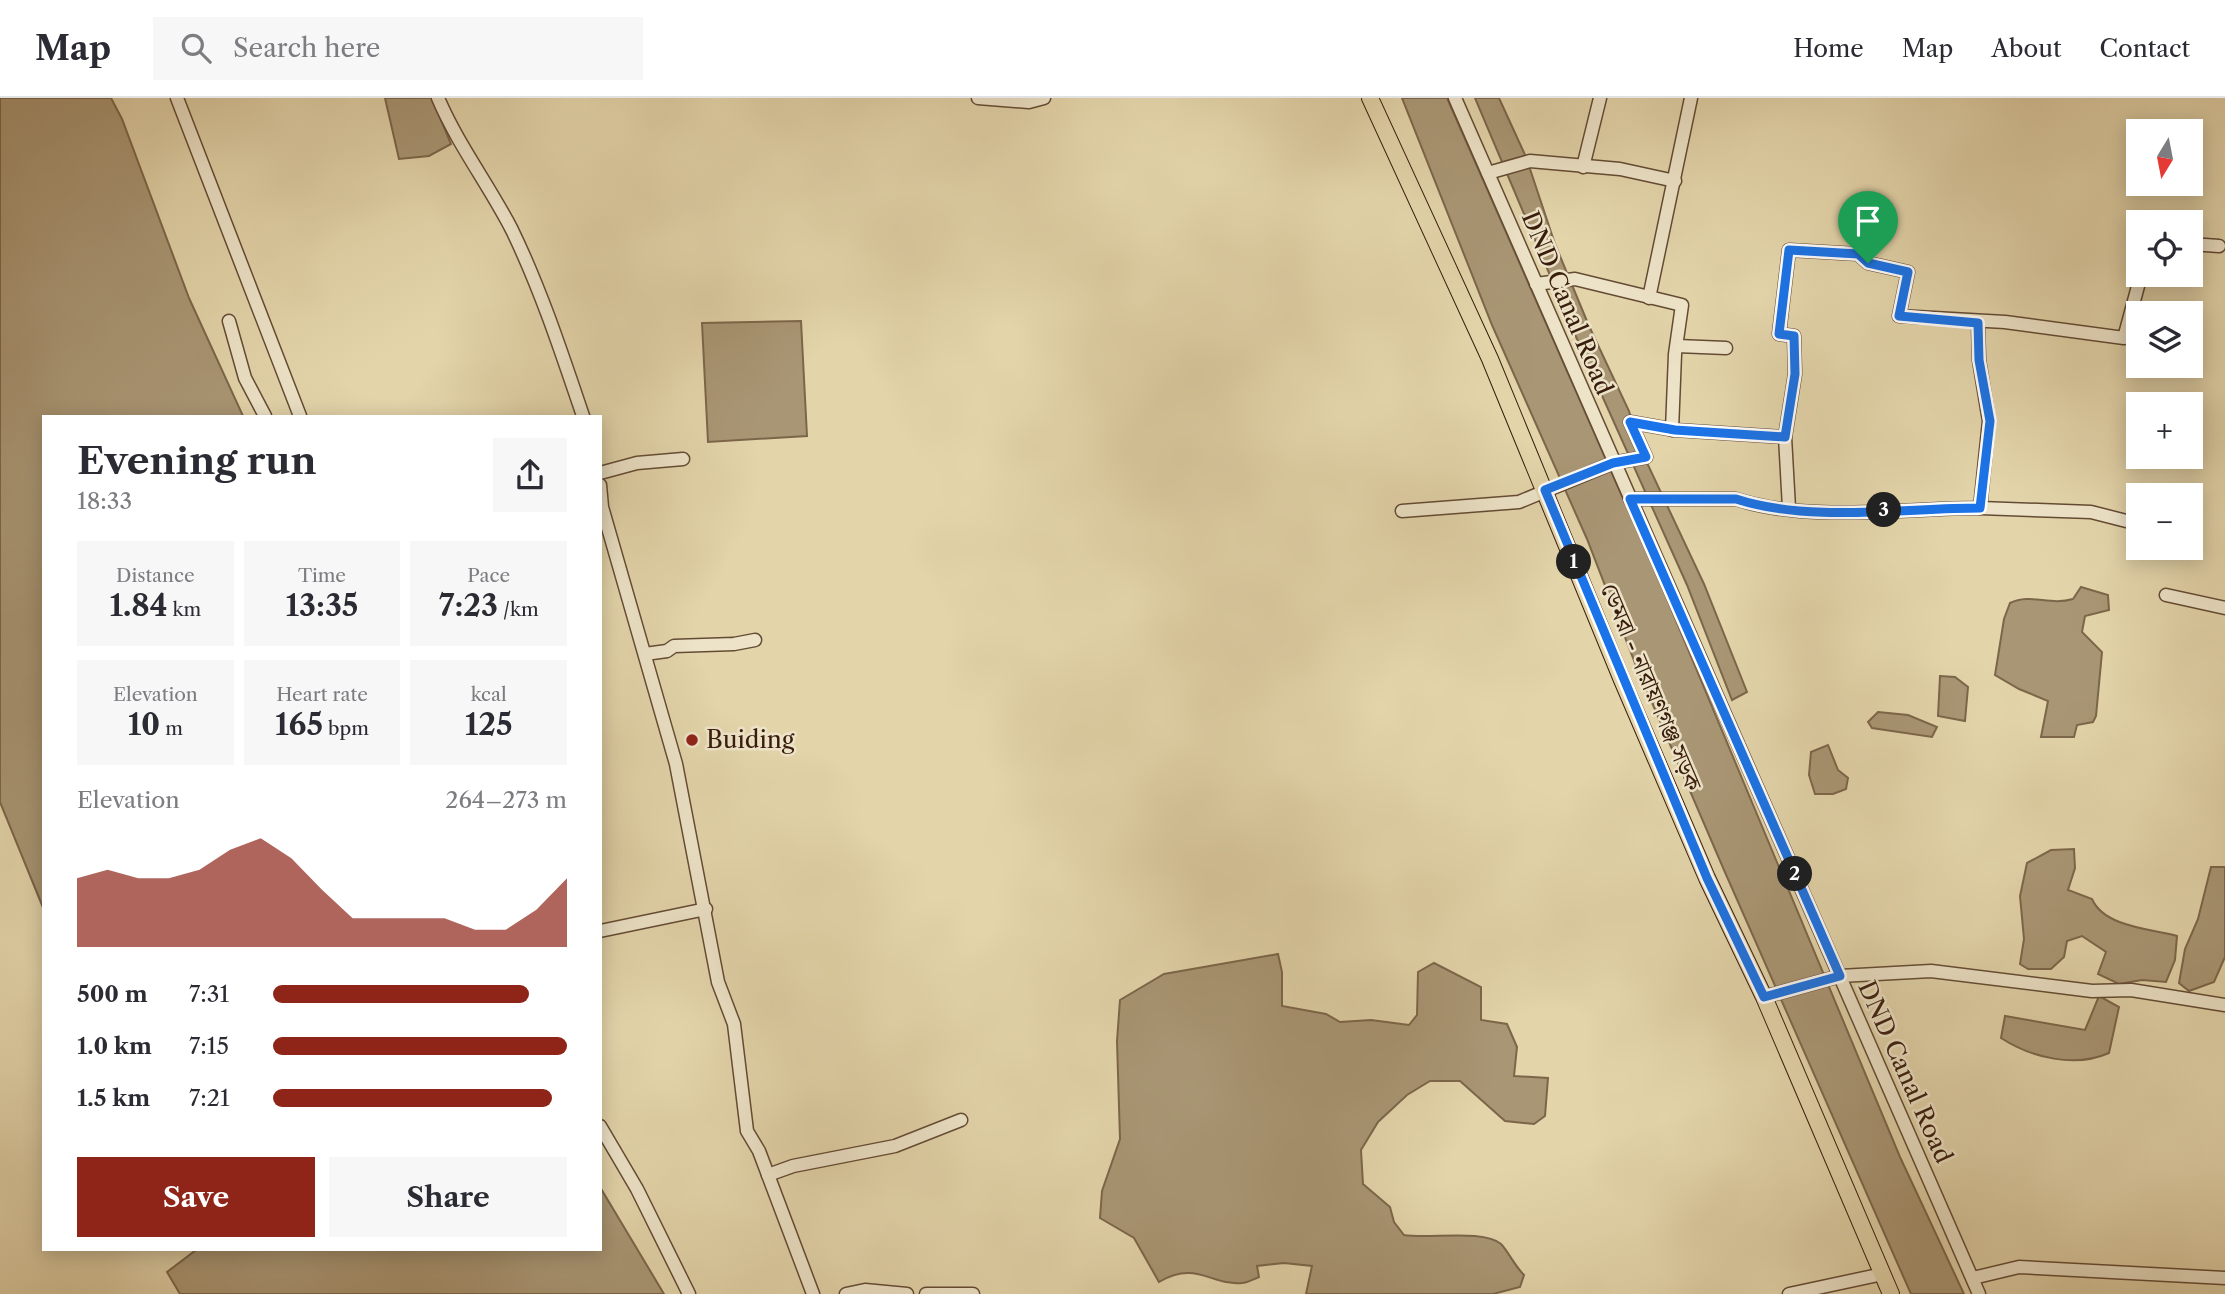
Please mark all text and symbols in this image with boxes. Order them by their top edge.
search box [153,17,643,80]
text: Map [35,28,111,69]
icon: search [177,29,215,67]
text: Search here [233,32,380,64]
text: Home [1793,34,1864,63]
text: Map [1902,34,1953,63]
text: About [1991,34,2062,63]
text: Contact [2100,34,2190,63]
north arrow [2126,119,2203,196]
map controls [2126,119,2203,560]
pin [1838,191,1898,263]
icon: arrive [1849,202,1887,240]
street label: DND Canal Road [1516,207,1619,399]
button: locate [2126,210,2203,287]
button: layers [2126,301,2203,378]
button: + [2126,392,2203,469]
text: Evening run [77,437,317,484]
button: share [493,438,567,512]
button: − [2126,483,2203,560]
text: 18:33 [77,487,132,515]
pin: 3 [1867,492,1902,528]
text: 3 [1878,498,1889,521]
pin: 1 [1556,545,1592,580]
text: 1 [1569,550,1578,573]
text: Distance [116,564,195,587]
text: Time [298,564,346,587]
text: Pace [467,564,510,587]
street label: ডেমরা - নারায়ণগঞ্জ সড়ক [1595,579,1709,796]
text: 1.84 [109,587,167,624]
text: 13:35 [286,587,358,624]
text: 7:23 [439,587,498,624]
text: km [167,598,201,621]
text: /km [498,598,539,621]
text: Elevation [113,683,198,706]
text: Heart rate [276,683,368,706]
text: kcal [471,683,507,706]
text: 10 [128,706,160,743]
text: 165 [275,706,323,743]
text: 125 [465,706,513,743]
text: m [160,717,183,740]
text: bpm [323,717,369,740]
place label: Buiding [706,725,795,754]
marker: Buiding [684,732,700,748]
text: Elevation [77,786,180,814]
text: 264–273 m [445,786,567,814]
pin: 2 [1778,856,1812,892]
text: 2 [1789,862,1800,885]
street label: DND Canal Road [1852,976,1959,1168]
text: 500 m [77,980,148,1008]
text: 7:31 [189,980,229,1008]
text: 1.0 km [77,1032,152,1060]
text: 7:15 [189,1032,229,1060]
text: 1.5 km [77,1084,150,1112]
text: 7:21 [189,1084,230,1112]
button: Save [77,1157,315,1237]
button: Share [329,1157,567,1237]

